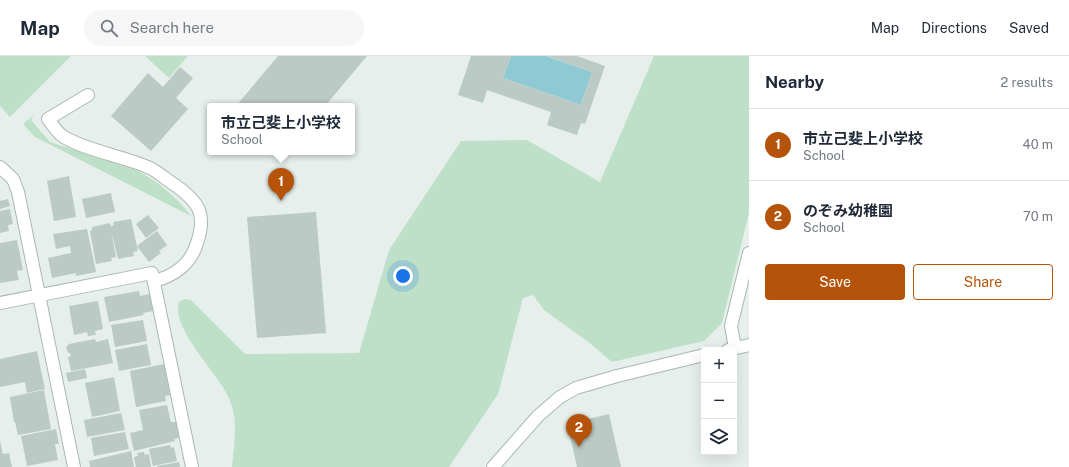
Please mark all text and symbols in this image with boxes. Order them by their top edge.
search box [84,10,364,46]
text: Map [20,17,60,39]
icon: search [98,17,120,39]
text: Search here [130,19,214,36]
text: Map [871,20,899,36]
text: Directions [921,20,987,36]
text: Saved [1009,20,1049,36]
text: Nearby [765,72,824,92]
text: 2 results [1001,75,1053,90]
popup [207,103,355,155]
text: 市立己斐上小学校 [221,114,341,131]
text: 市立己斐上小学校 [803,130,923,147]
text: School [221,132,263,147]
text: 1 [775,137,781,152]
text: 40 m [1022,137,1053,152]
text: School [803,148,845,163]
pin: 1 [268,168,294,201]
text: のぞみ幼稚園 [803,202,893,219]
text: 2 [774,209,782,224]
text: 70 m [1023,209,1053,224]
text: School [803,220,845,235]
button: Save [765,264,905,300]
button: Share [913,264,1053,300]
your location [393,266,413,286]
map controls [701,347,737,455]
button: + [701,347,737,383]
button: − [701,383,737,419]
pin: 2 [566,414,592,447]
button: layers [701,419,737,455]

